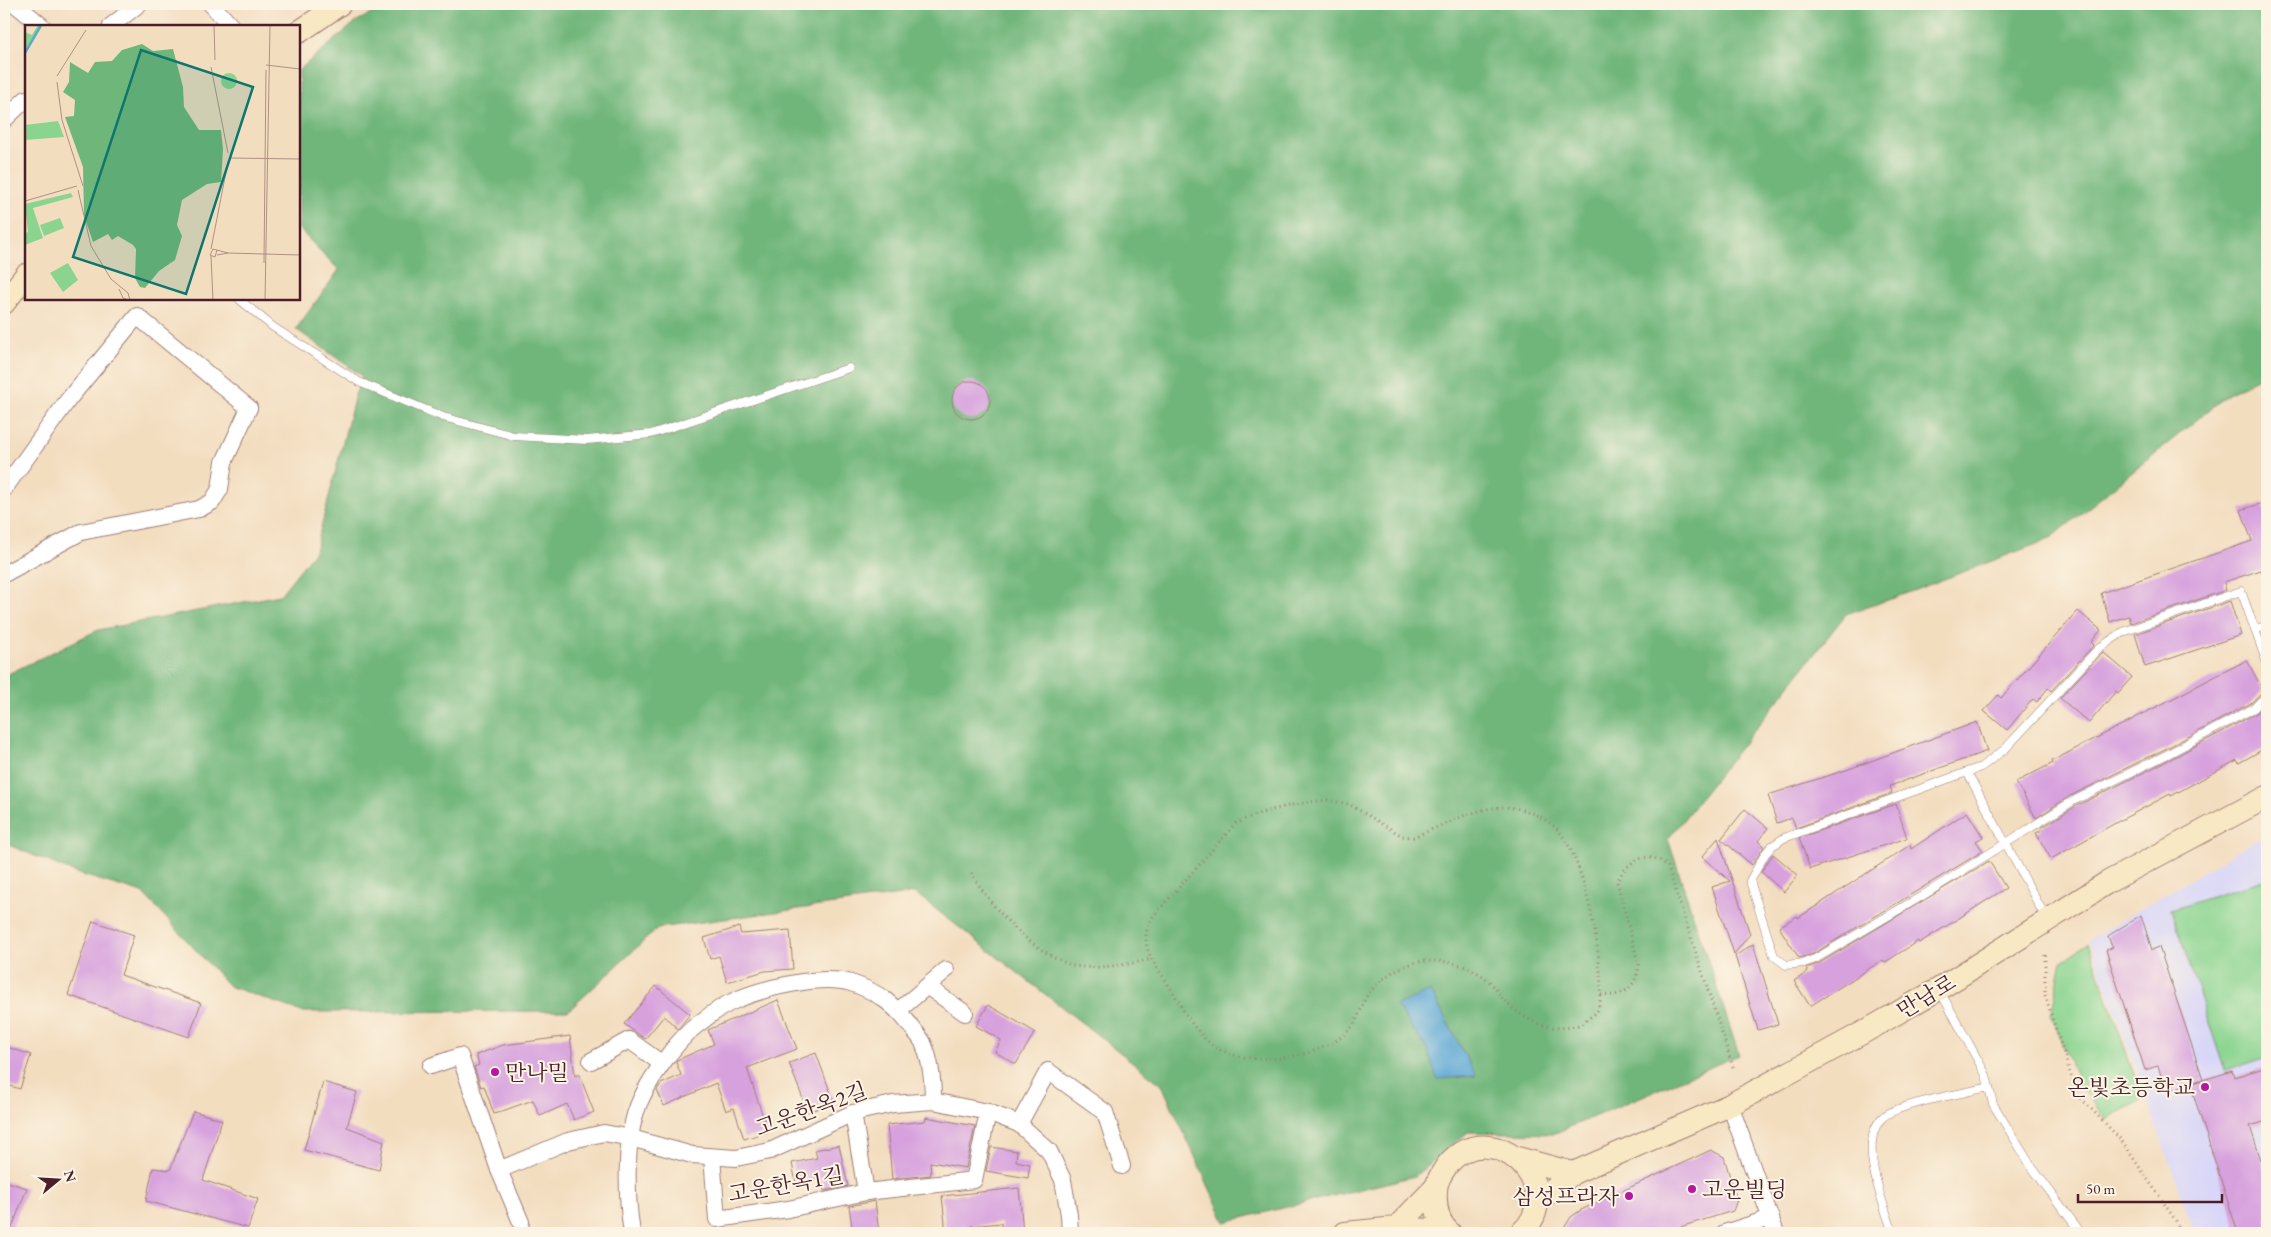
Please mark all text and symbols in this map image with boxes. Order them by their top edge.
inset map [25,25,300,300]
street label: 만남로 [1891,968,1961,1025]
place label: 만나밀 [505,1058,569,1087]
marker: 만나밀 [489,1066,501,1078]
place label: 온빛초등학교 [2067,1073,2195,1102]
street label: 고운한옥2길 [751,1076,871,1143]
marker: 온빛초등학교 [2199,1081,2211,1093]
north arrow [32,1154,82,1204]
street label: 고운한옥1길 [726,1160,846,1209]
text: N [60,1168,81,1185]
scale bar [2078,1172,2222,1204]
place label: 고운빌딩 [1702,1175,1787,1204]
text: 50 m [2086,1179,2115,1198]
place label: 삼성프라자 [1513,1182,1620,1211]
marker: 고운빌딩 [1686,1183,1698,1195]
marker: 삼성프라자 [1623,1190,1635,1202]

